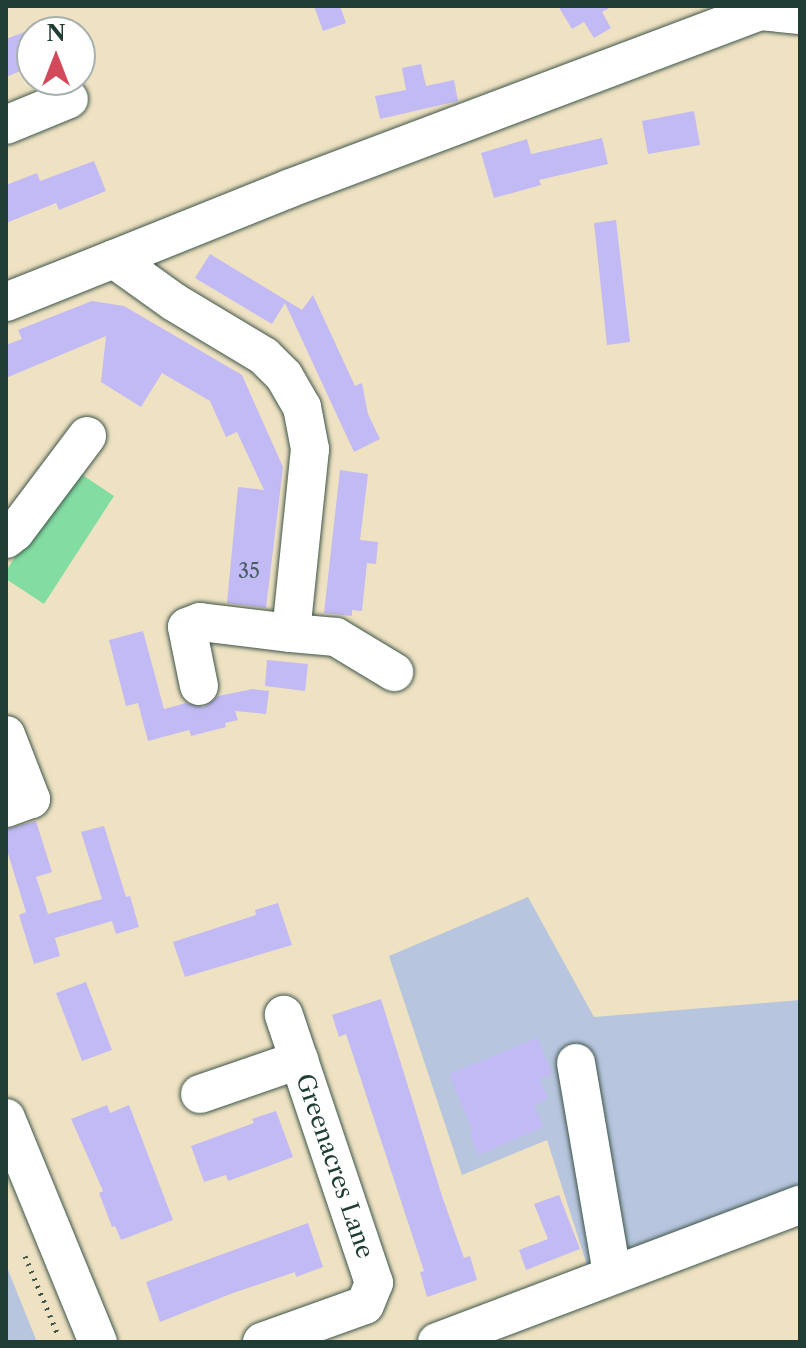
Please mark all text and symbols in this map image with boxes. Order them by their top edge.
north arrow [16,16,96,96]
text: N [46,20,66,47]
house number: 35 [238,559,260,583]
street label: Greenacres Lane [290,1070,380,1262]

